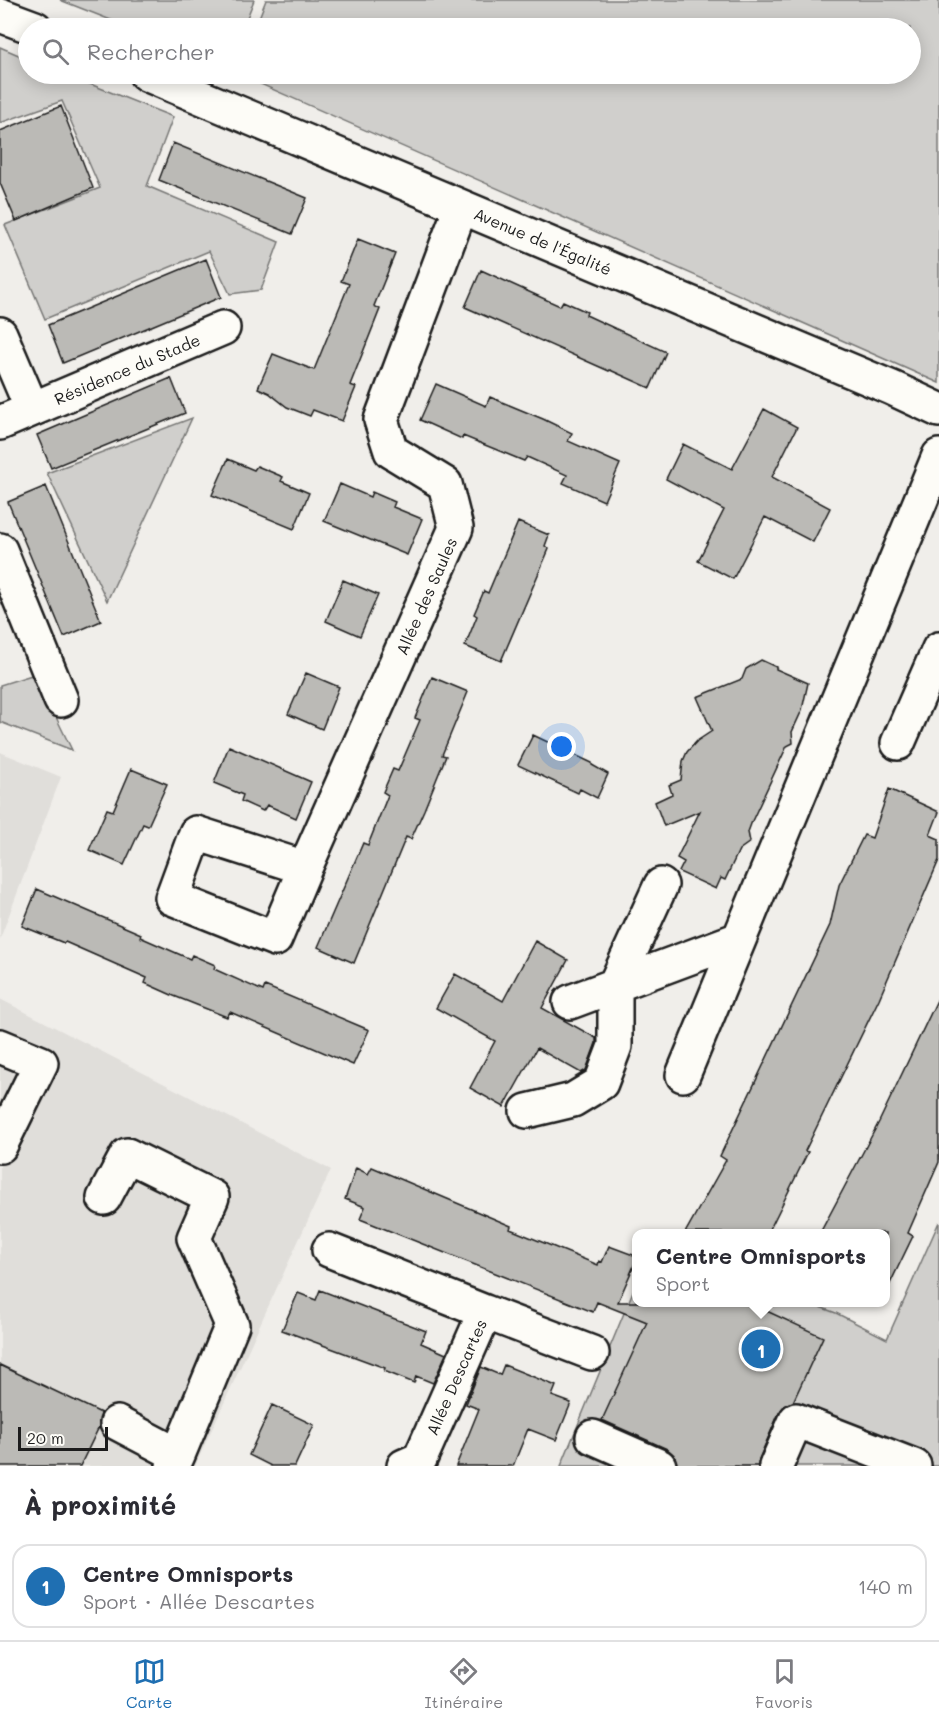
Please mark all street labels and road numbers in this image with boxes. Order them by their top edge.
street label: Avenue de l'Égalité [471,203,615,279]
street label: Résidence du Stade [51,329,203,409]
street label: Allée des Saules [391,534,461,658]
street label: Allée Descartes [421,1316,491,1438]

